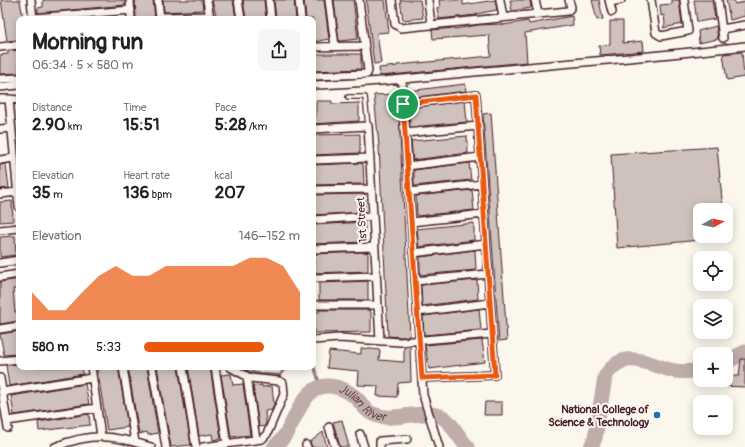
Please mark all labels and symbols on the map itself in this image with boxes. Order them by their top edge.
pin [386,87,420,121]
street label: 1st Street [354,196,370,243]
north arrow [693,203,733,243]
water label: Julian River [337,381,389,425]
place label: National College of Science & Technology [548,403,650,429]
marker: National College of Science & Technology [652,410,662,420]

